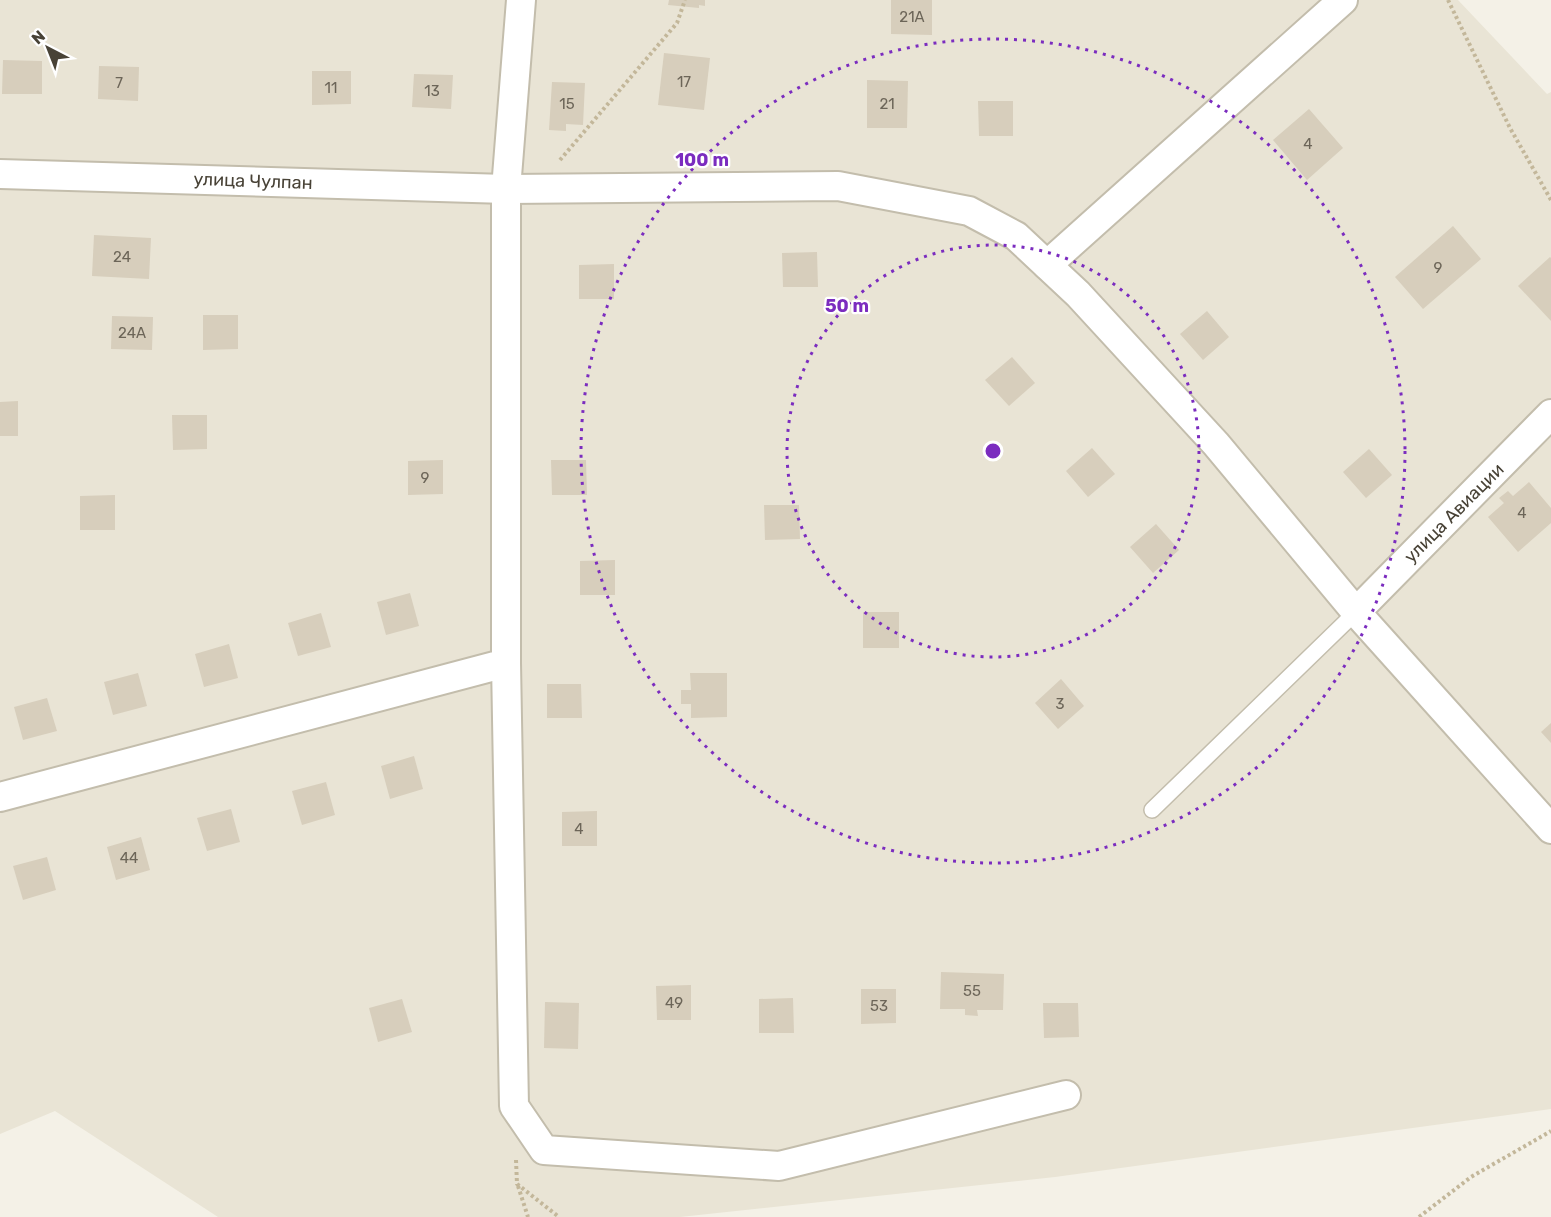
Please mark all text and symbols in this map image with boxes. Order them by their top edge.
house number: 21А [899,8,925,26]
north arrow [18,18,78,78]
text: N [28,26,49,48]
house number: 17 [677,73,691,91]
house number: 7 [115,74,123,92]
house number: 11 [325,79,337,97]
house number: 13 [424,82,440,100]
house number: 15 [559,95,575,113]
house number: 21 [879,95,895,113]
house number: 4 [1303,135,1313,153]
text: 100 m [675,149,729,171]
street label: улица Чулпан [193,168,313,194]
house number: 24 [113,248,131,266]
house number: 9 [1434,259,1443,277]
text: 50 m [825,295,869,317]
house number: 24А [118,324,146,342]
centre of rings [983,441,1003,461]
street label: улица Авиации [1399,458,1509,568]
house number: 9 [421,469,430,487]
house number: 4 [1517,504,1527,522]
house number: 3 [1055,695,1065,713]
house number: 4 [574,820,584,838]
house number: 44 [120,849,138,867]
house number: 55 [963,982,981,1000]
house number: 49 [665,994,683,1012]
house number: 53 [870,997,888,1015]

